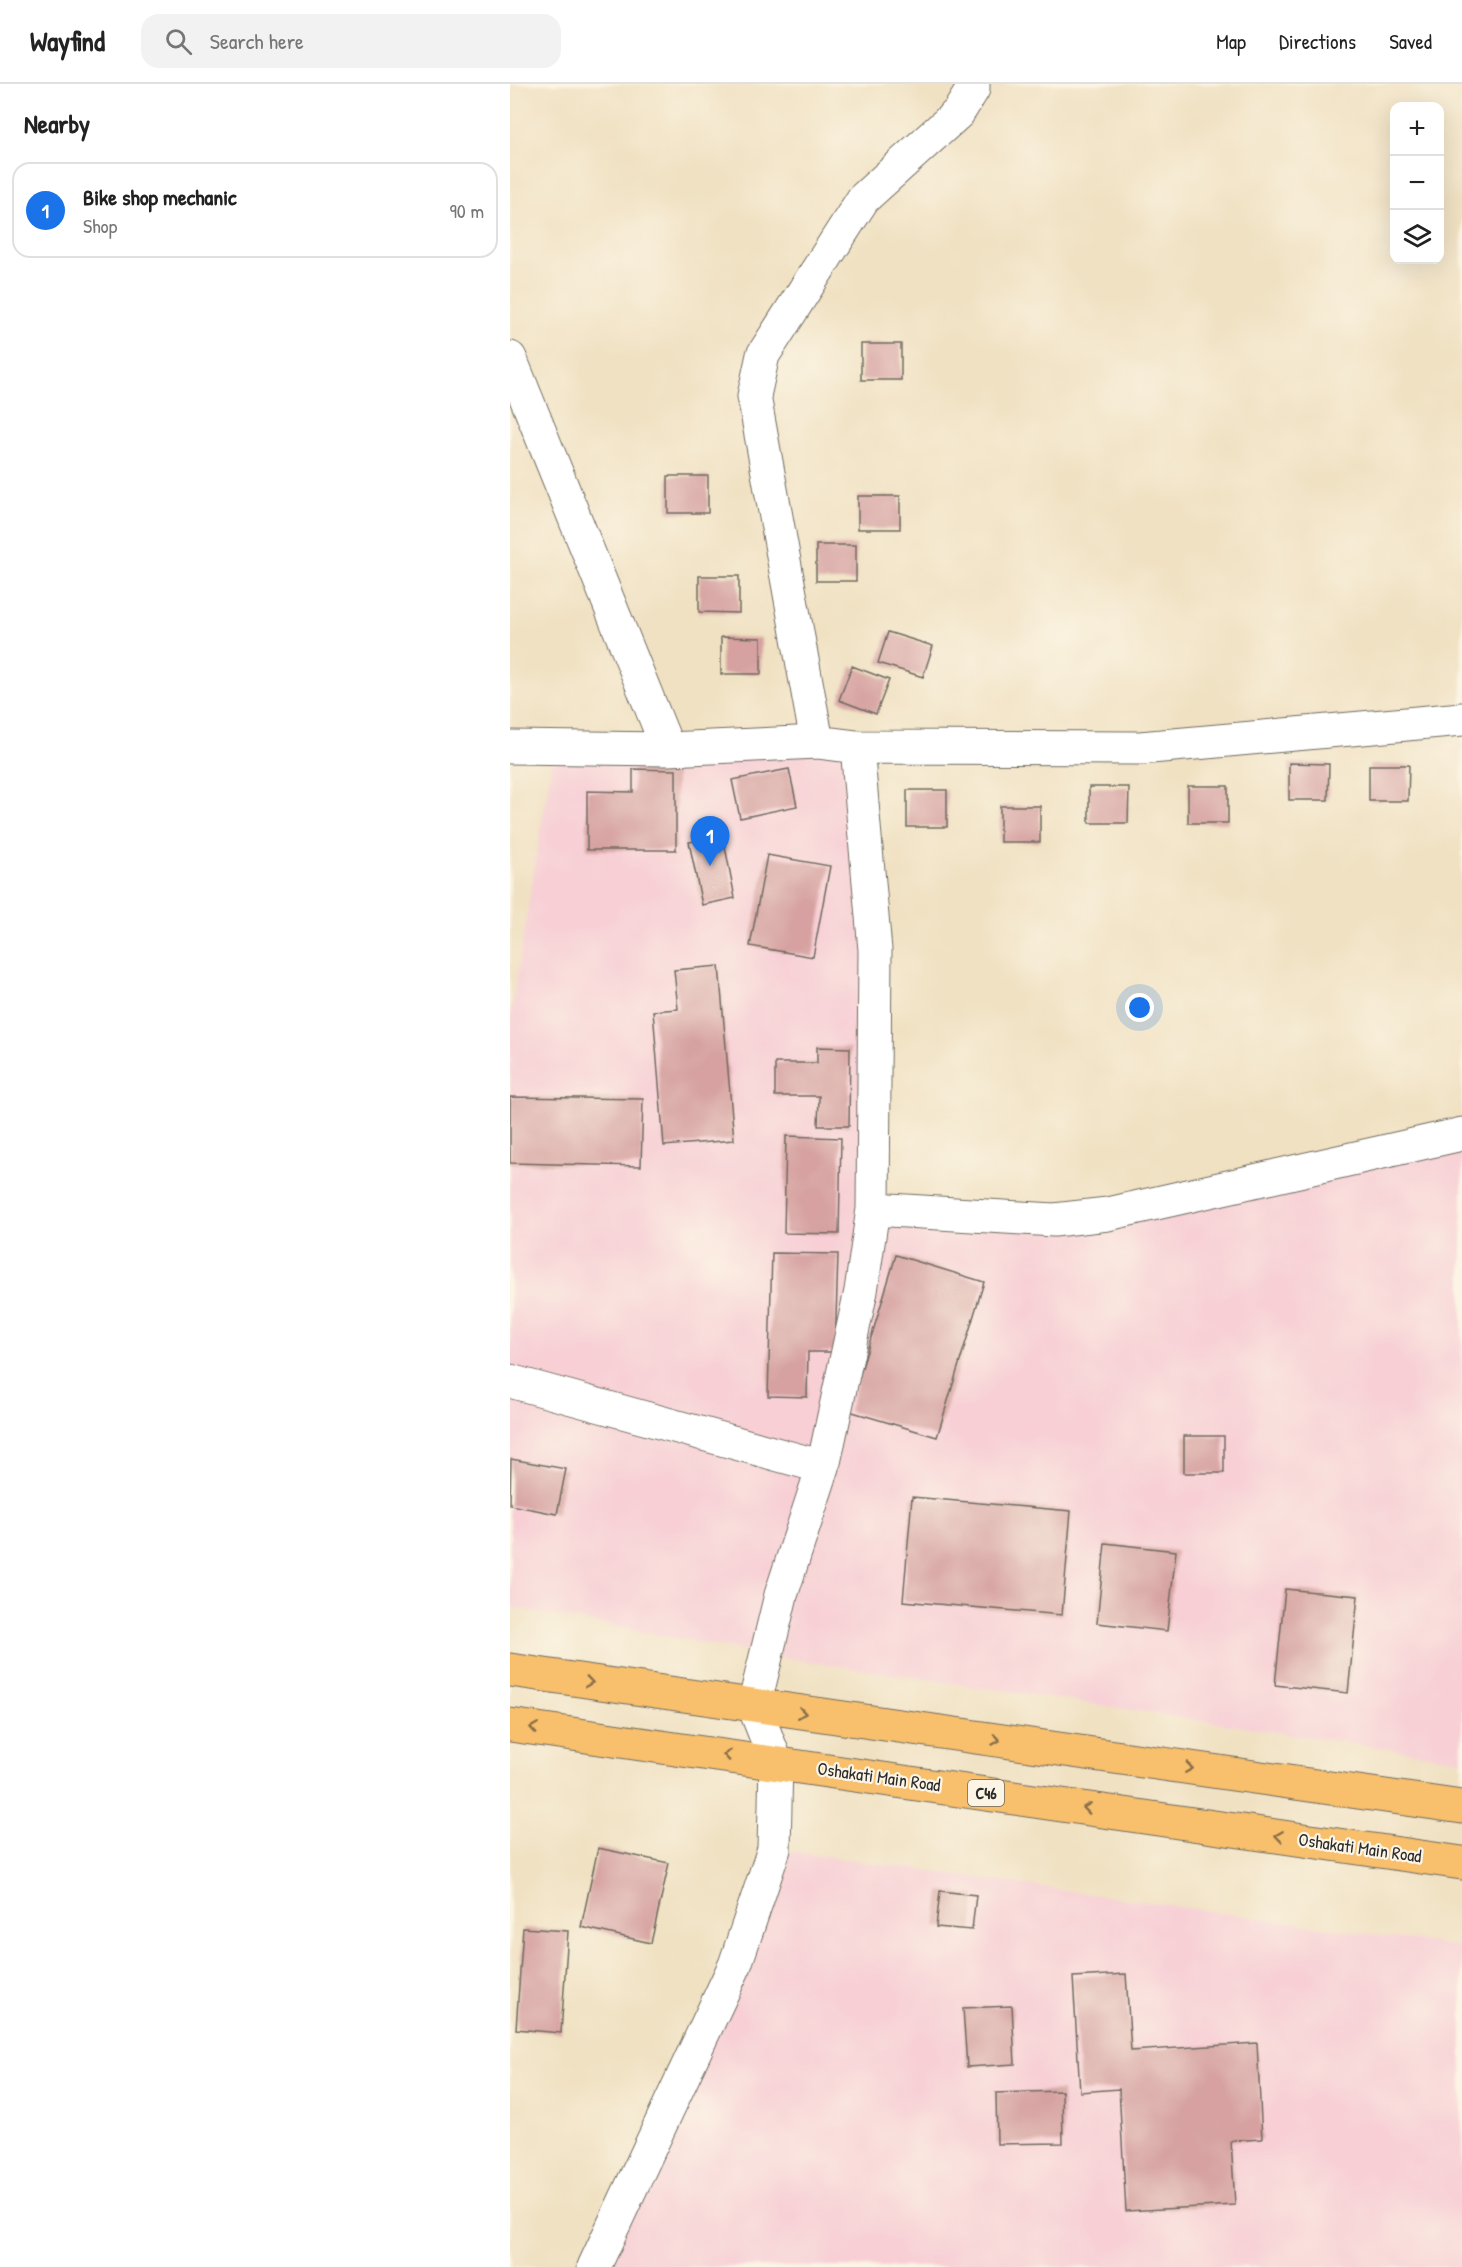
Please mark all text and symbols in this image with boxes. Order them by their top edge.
search box [141,14,561,68]
text: Wayfind [30,22,105,60]
icon: search [162,25,195,58]
text: Search here [210,26,304,56]
text: Map [1216,27,1246,56]
text: Directions [1279,27,1356,56]
text: Saved [1389,27,1432,56]
map controls [1390,102,1444,264]
button: + [1390,102,1444,156]
text: Nearby [24,106,90,141]
button: − [1390,156,1444,210]
text: Bike shop mechanic [83,182,237,212]
text: 1 [42,197,49,224]
text: 90 m [450,197,484,224]
button: layers [1390,210,1444,264]
text: Shop [83,212,117,239]
pin: 1 [690,816,730,866]
your location [1125,993,1154,1022]
one-way arrow [584,1675,593,1687]
one-way arrow [798,1706,807,1718]
one-way arrow [530,1723,539,1735]
one-way arrow [991,1734,1000,1746]
one-way arrow [723,1749,732,1761]
street label: Oshakati Main Road [816,1755,942,1798]
one-way arrow [1184,1761,1193,1773]
road number: C46 [968,1780,1004,1806]
one-way arrow [1082,1802,1091,1814]
street label: Oshakati Main Road [1297,1826,1423,1869]
one-way arrow [1275,1830,1285,1843]

